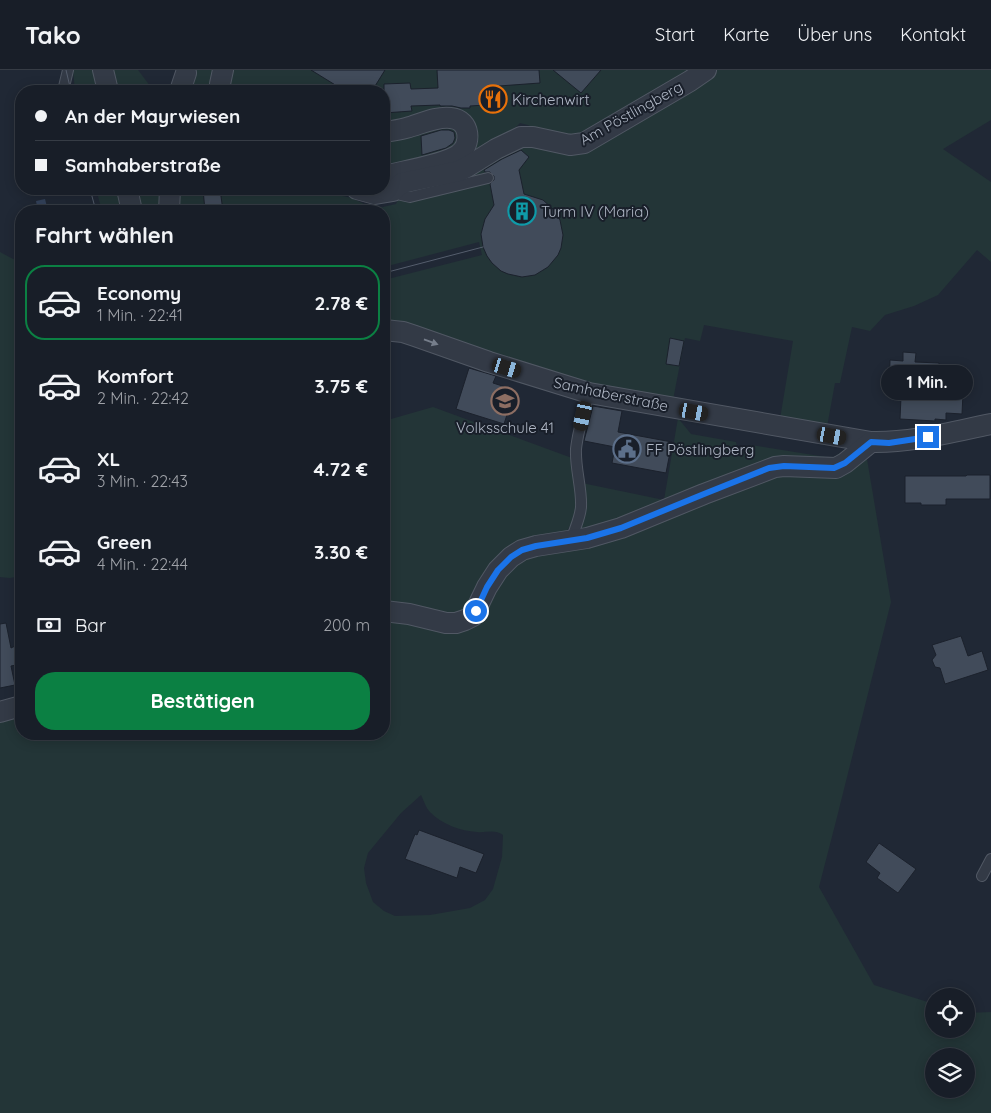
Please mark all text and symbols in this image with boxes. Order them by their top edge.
text: Tako [25,20,81,50]
text: Start [655,23,695,46]
text: Karte [723,23,769,46]
text: Über uns [797,23,872,46]
text: Kontakt [900,23,966,46]
street label: Am Pöstlingberg [576,77,686,149]
restaurant icon: Kirchenwirt [478,84,508,114]
place label: Kirchenwirt [512,90,590,109]
text: An der Mayrwiesen [65,104,240,128]
text: Samhaberstraße [65,153,221,177]
building icon: Turm IV (Maria) [507,196,537,226]
place label: Turm IV (Maria) [541,202,649,221]
text: Fahrt wählen [35,221,174,249]
icon: car [37,280,82,325]
text: Economy [97,281,181,305]
text: 2.78 € [314,291,368,315]
text: 1 Min. · 22:41 [97,305,183,325]
one-way arrow [424,338,439,346]
car [490,356,523,380]
icon: car [37,363,82,408]
text: Komfort [97,364,174,388]
callout: 1 Min. [882,364,974,400]
text: 1 Min. [906,372,948,392]
street label: Samhaberstraße [552,373,670,415]
text: 3.75 € [314,374,368,398]
school or university icon: Volksschule 41 [490,386,520,416]
text: 2 Min. · 22:42 [97,388,189,408]
car [572,400,593,432]
car [677,402,710,422]
place label: Volksschule 41 [456,418,554,437]
car [815,426,848,446]
route end [917,426,939,448]
public building icon: FF Pöstlingberg [612,434,642,464]
place label: FF Pöstlingberg [646,440,754,459]
icon: car [37,446,82,491]
text: XL [97,447,120,471]
text: 4.72 € [314,457,368,481]
text: 3 Min. · 22:43 [97,471,188,491]
icon: car [37,529,82,574]
text: Green [97,530,152,554]
text: 3.30 € [314,540,368,564]
text: 4 Min. · 22:44 [97,554,188,574]
route start [465,600,487,622]
icon: cash [35,611,63,639]
text: Bar [75,613,106,637]
text: 200 m [323,615,370,635]
button: Bestätigen [35,672,370,730]
map controls [925,988,975,1098]
button: locate [925,988,975,1038]
button: layers [925,1048,975,1098]

